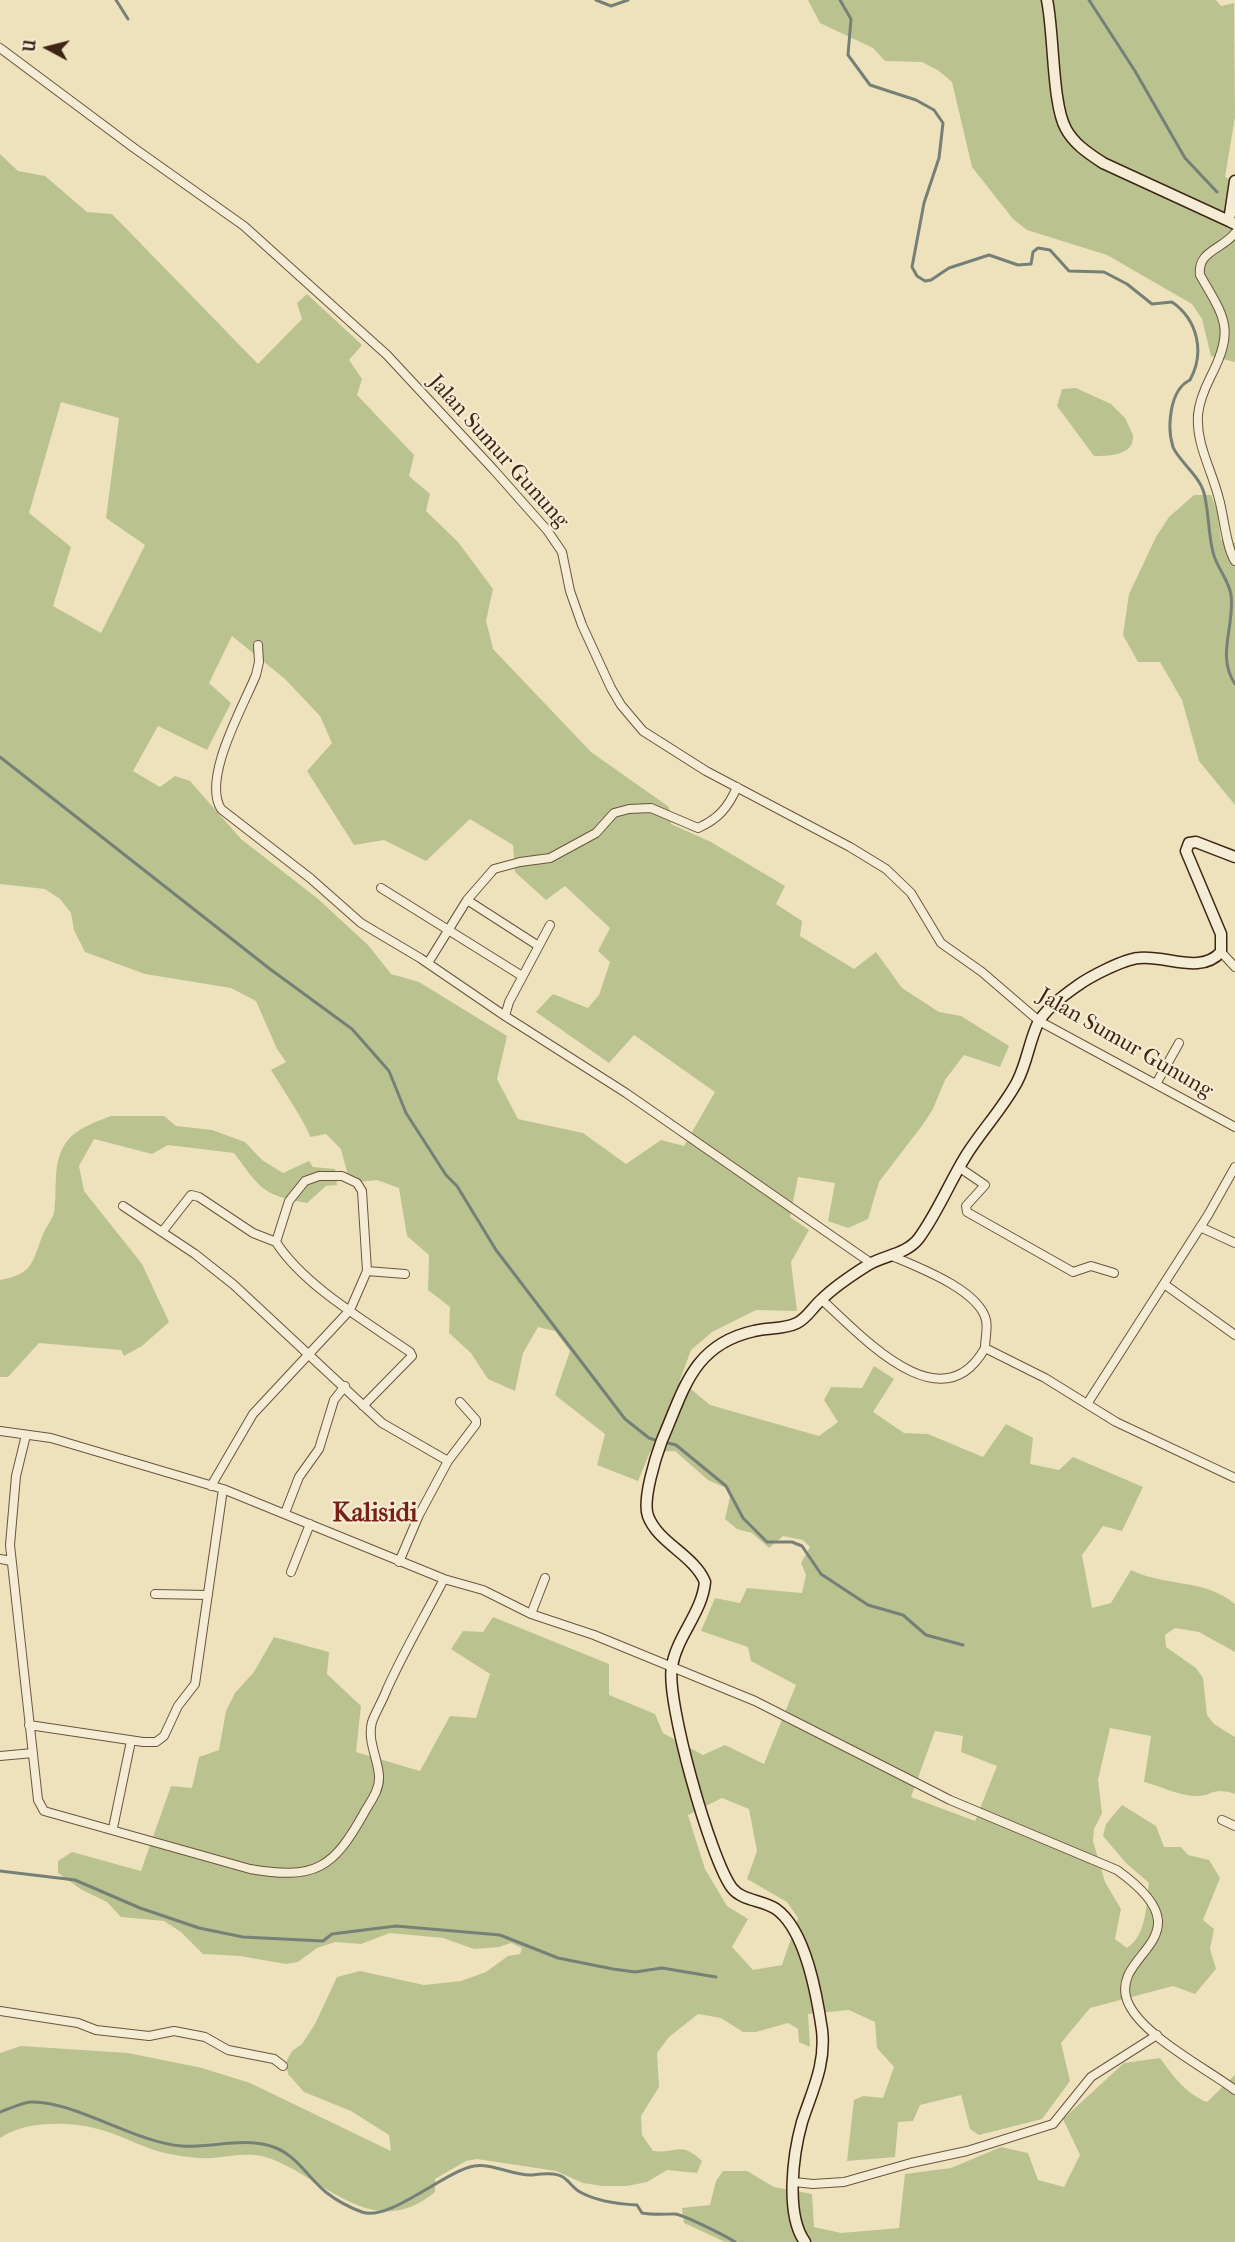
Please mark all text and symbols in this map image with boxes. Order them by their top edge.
north arrow [18,18,78,78]
text: U [19,38,40,53]
street label: Jalan Sumur Gunung [422,370,574,534]
street label: Jalan Sumur Gunung [1033,983,1217,1105]
district label: Kalisidi [332,1499,418,1531]

